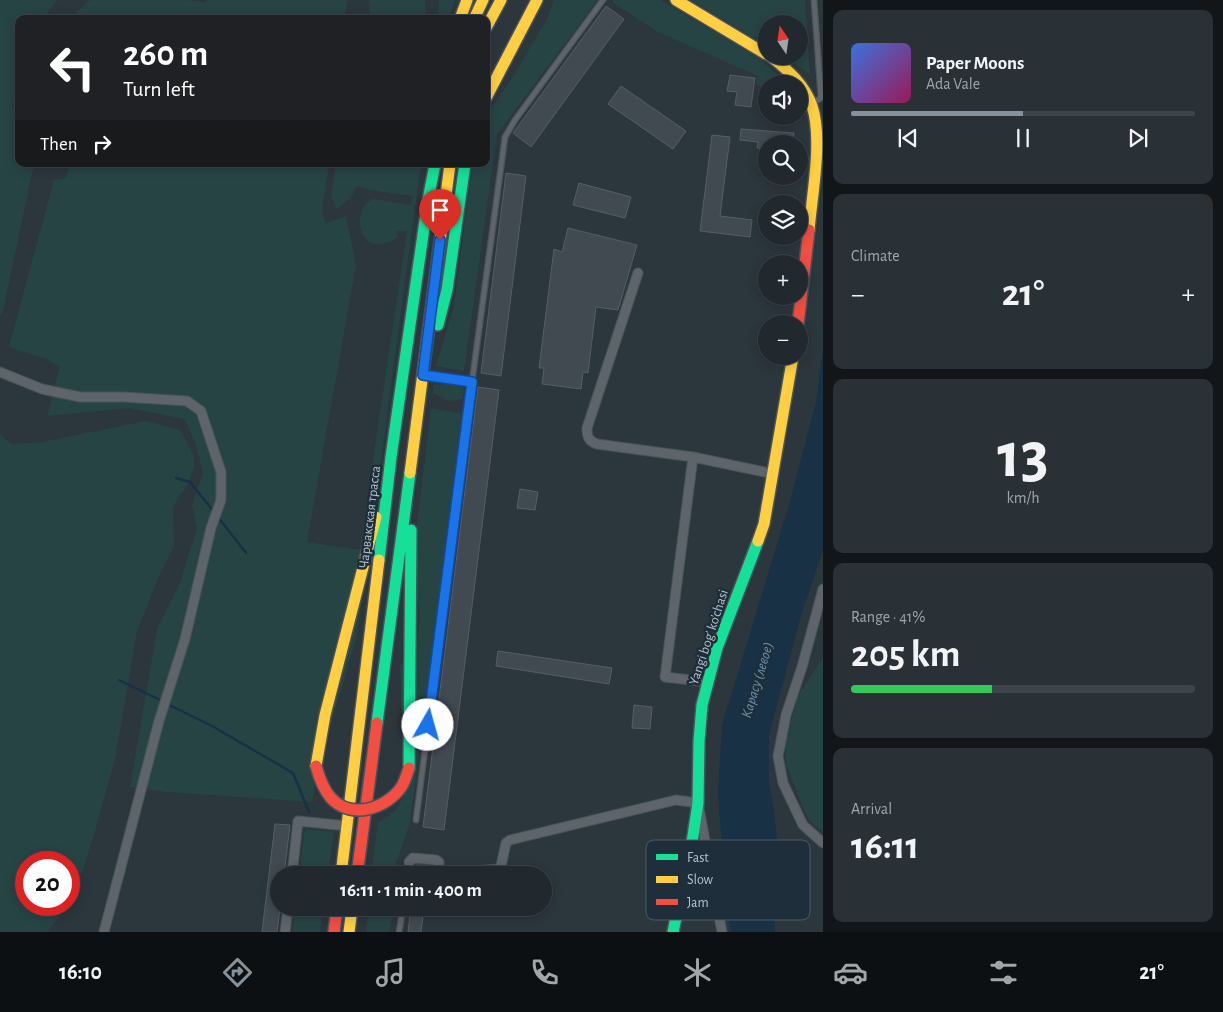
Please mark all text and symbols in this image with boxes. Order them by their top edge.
north arrow [758,15,808,65]
map controls [758,15,808,365]
icon: left [40,35,105,100]
text: 260 m [123,37,208,72]
text: Paper Moons [926,54,1024,73]
button: sound [758,75,808,125]
text: Ada Vale [926,76,980,92]
text: Turn left [123,78,195,100]
icon: previous [894,124,922,152]
icon: pause [1009,124,1037,152]
icon: next [1124,124,1152,152]
icon: right [88,130,116,158]
text: Then [40,135,78,154]
button: search [758,135,808,185]
pin [419,189,461,240]
button: layers [758,195,808,245]
icon: arrive [426,196,454,224]
text: Climate [851,248,900,264]
button: + [758,255,808,305]
text: 21° [1002,275,1044,313]
text: − [851,281,864,309]
text: + [1182,281,1195,309]
button: − [758,315,808,365]
text: 13 [997,424,1049,489]
street label: Чарвакская трасса [357,464,383,569]
text: km/h [1006,490,1040,506]
street label: Yangi bog' ko'chasi [687,588,731,687]
text: Range · 41% [851,609,926,625]
text: 205 km [851,636,960,674]
water label: Карасу (левое) [739,640,776,720]
position arrow [401,698,453,750]
text: Arrival [851,801,892,817]
text: 16:11 [851,828,919,866]
legend [646,840,810,920]
speed limit sign: 20 [15,851,80,916]
text: Fast [687,851,709,865]
text: Slow [687,873,714,887]
text: 16:11 · 1 min · 400 m [340,881,482,900]
text: Jam [687,896,709,910]
icon: directions [220,955,255,990]
icon: music [373,955,408,990]
icon: phone [527,955,562,990]
icon: climate [680,955,715,990]
icon: car [833,955,868,990]
icon: filters [986,955,1021,990]
text: 16:10 [59,961,102,983]
text: 21° [1139,961,1164,983]

